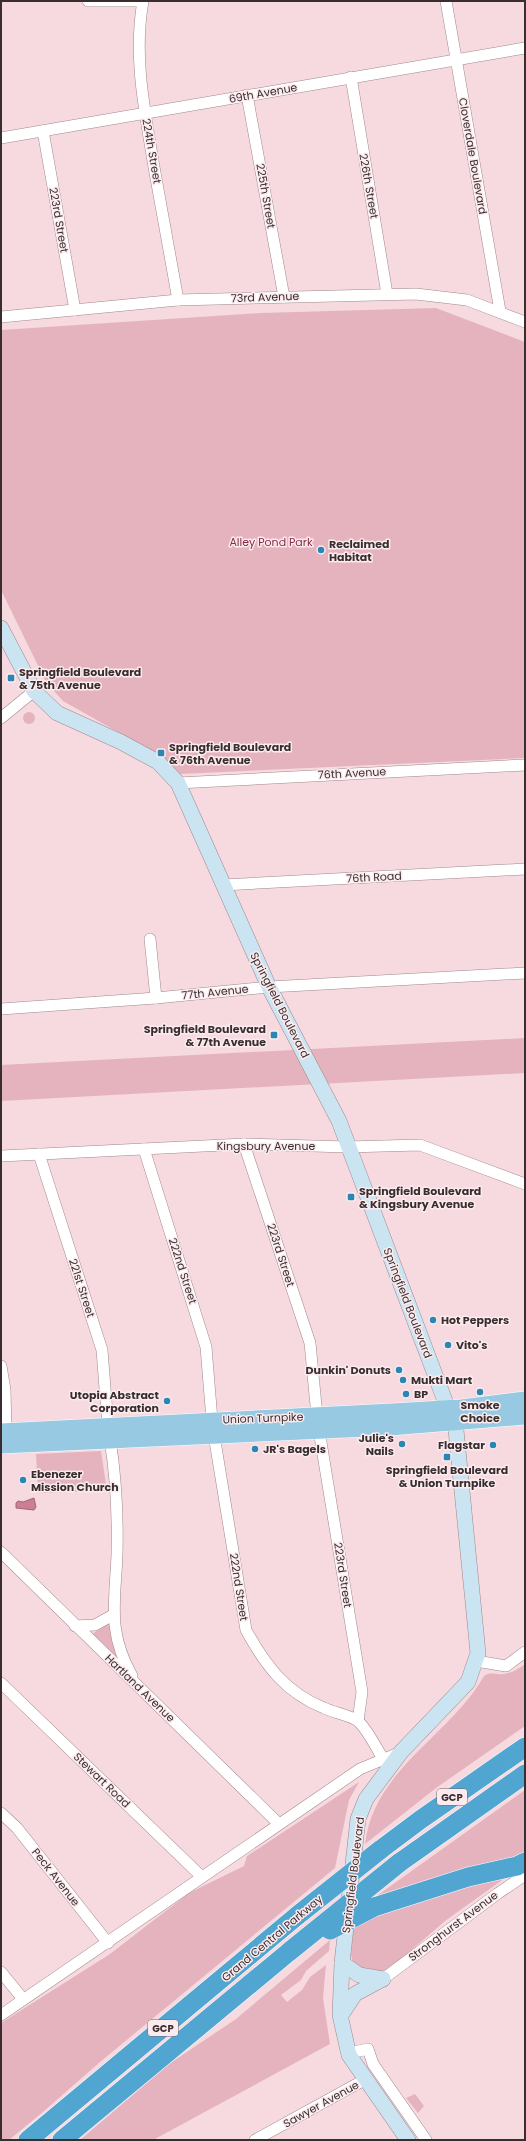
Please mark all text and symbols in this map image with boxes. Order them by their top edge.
street label: 69th Avenue [228,79,299,107]
street label: Cloverdale Boulevard [455,96,491,216]
street label: 224th Street [138,117,166,185]
street label: 226th Street [355,152,383,220]
street label: 225th Street [252,162,280,230]
street label: 223rd Street [45,186,73,254]
street label: 73rd Avenue [231,288,300,306]
park label: Alley Pond Park [229,534,313,550]
place label: Reclaimed Habitat [329,536,389,565]
marker: Reclaimed Habitat [316,545,326,555]
place label: Springfield Boulevard & 75th Avenue [19,664,141,693]
marker: Springfield Boulevard & 75th Avenue [6,673,16,683]
place label: Springfield Boulevard & 76th Avenue [169,739,291,768]
marker: Springfield Boulevard & 76th Avenue [156,748,166,758]
street label: 76th Avenue [317,763,387,783]
street label: 76th Road [346,868,402,886]
street label: Springfield Boulevard [246,949,314,1061]
street label: 77th Avenue [181,981,249,1003]
place label: Springfield Boulevard & 77th Avenue [144,1021,266,1050]
marker: Springfield Boulevard & 77th Avenue [269,1030,279,1040]
street label: Kingsbury Avenue [217,1138,315,1154]
place label: Springfield Boulevard & Kingsbury Avenue [359,1183,481,1212]
marker: Springfield Boulevard & Kingsbury Avenue [346,1192,356,1202]
street label: 223rd Street [263,1221,299,1289]
street label: 222nd Street [165,1236,201,1306]
street label: Springfield Boulevard [380,1246,436,1360]
street label: 221st Street [65,1256,99,1320]
place label: Hot Peppers [441,1312,509,1328]
marker: Hot Peppers [428,1315,438,1325]
place label: Vito's [456,1337,487,1353]
marker: Vito's [443,1340,453,1350]
place label: Dunkin' Donuts [306,1362,391,1378]
marker: Dunkin' Donuts [394,1365,404,1375]
place label: Mukti Mart [411,1372,473,1388]
marker: Mukti Mart [398,1375,408,1385]
place label: BP [414,1386,428,1402]
place label: Utopia Abstract Corporation [70,1387,160,1416]
marker: Smoke Choice [475,1387,485,1397]
marker: BP [401,1389,411,1399]
marker: Utopia Abstract Corporation [162,1396,172,1406]
place label: Smoke Choice [460,1397,500,1426]
street label: Union Turnpike [222,1409,304,1427]
place label: Julie's Nails [358,1430,394,1459]
place label: Flagstar [438,1437,485,1453]
marker: Julie's Nails [397,1439,407,1449]
marker: Flagstar [488,1440,498,1450]
place label: JR's Bagels [263,1441,326,1457]
marker: JR's Bagels [250,1444,260,1454]
marker: Springfield Boulevard & Union Turnpike [442,1452,452,1462]
place label: Springfield Boulevard & Union Turnpike [386,1462,508,1491]
place label: Ebenezer Mission Church [31,1466,119,1495]
marker: Ebenezer Mission Church [18,1475,28,1485]
street label: 223rd Street [330,1541,356,1609]
street label: 222nd Street [226,1552,252,1622]
street label: Hartland Avenue [101,1650,179,1726]
street label: Stewart Road [70,1749,134,1811]
road number: GCP [437,1789,467,1805]
street label: Springfield Boulevard [338,1816,368,1934]
street label: Peck Avenue [28,1845,84,1910]
street label: Stronghurst Avenue [405,1887,501,1965]
street label: Grand Central Parkway [218,1890,327,1985]
road number: GCP [148,2020,178,2036]
street label: Sawyer Avenue [280,2076,362,2131]

